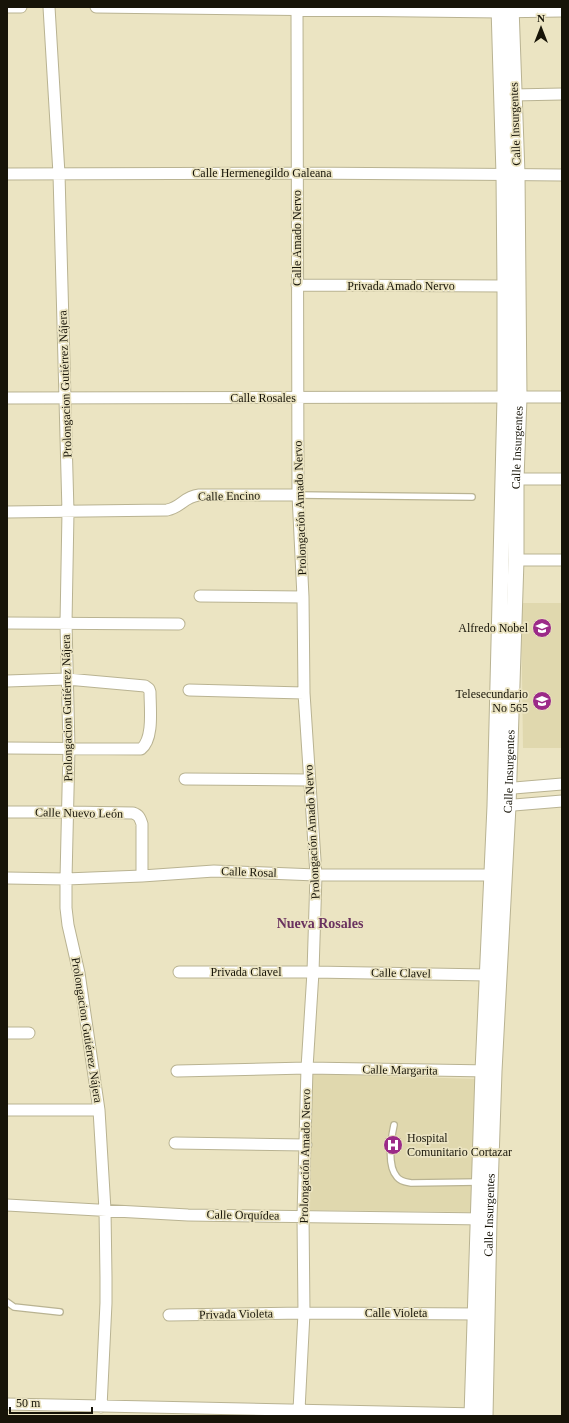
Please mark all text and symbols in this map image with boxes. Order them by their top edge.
north arrow [521,8,561,48]
text: N [537,12,545,24]
street label: Calle Insurgentes [507,82,523,166]
street label: Calle Hermenegildo Galeana [192,166,332,180]
street label: Calle Amado Nervo [290,190,304,286]
street label: Privada Amado Nervo [347,279,455,293]
street label: Prolongacion Gutiérrez Nájera [55,309,75,458]
street label: Calle Rosales [230,391,296,405]
street label: Calle Insurgentes [509,405,526,489]
street label: Prolongación Amado Nervo [291,440,309,576]
street label: Calle Encino [198,488,260,504]
school or university icon: Alfredo Nobel [531,617,553,639]
place label: Alfredo Nobel [458,621,529,635]
street label: Prolongacion Gutiérrez Nájera [59,634,75,782]
place label: Telesecundario No 565 [456,687,528,715]
school or university icon: Telesecundario No 565 [531,690,553,712]
street label: Calle Insurgentes [501,729,517,814]
street label: Prolongación Amado Nervo [301,764,323,900]
street label: Calle Nuevo León [35,805,123,821]
street label: Calle Rosal [221,864,278,880]
district label: Nueva Rosales [277,916,364,931]
street label: Prolongacion Gutiérrez Nájera [69,956,106,1104]
street label: Privada Clavel [211,965,282,979]
street label: Calle Clavel [371,965,432,981]
street label: Calle Margarita [362,1062,438,1078]
street label: Prolongación Amado Nervo [297,1089,313,1223]
place label: Hospital Comunitario Cortazar [407,1131,512,1159]
hospital icon: Hospital Comunitario Cortazar [382,1134,404,1156]
street label: Calle Insurgentes [481,1173,498,1257]
street label: Calle Orquídea [206,1207,280,1223]
street label: Privada Violeta [199,1306,274,1322]
street label: Calle Violeta [365,1306,428,1320]
scale bar [10,1389,92,1415]
text: 50 m [16,1396,41,1410]

